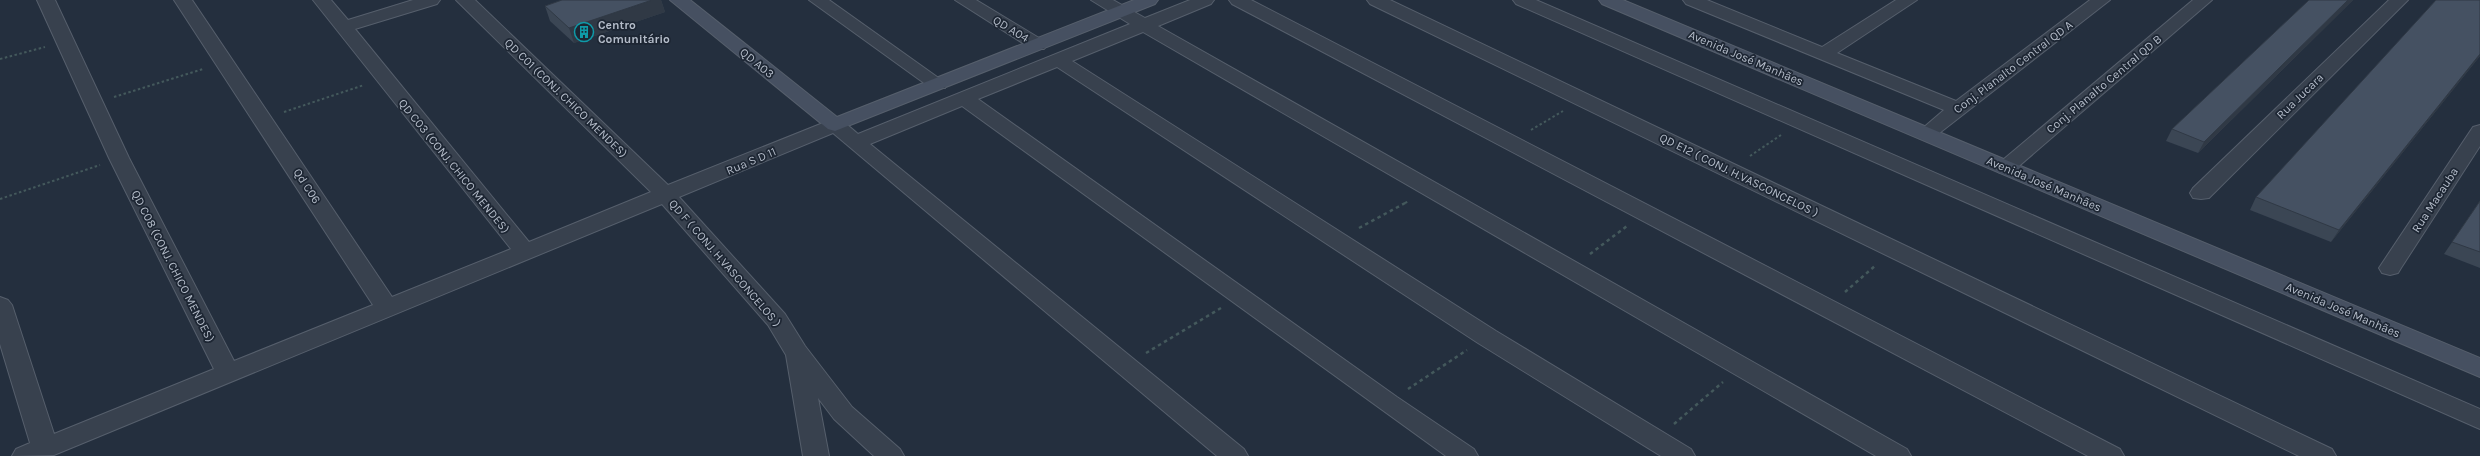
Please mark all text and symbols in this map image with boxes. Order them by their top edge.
street label: QD A04 [991,13,1032,45]
place label: Centro Comunitário [598,18,670,46]
street label: Conj. Planalto Central QD A [1951,18,2075,116]
building icon: Centro Comunitário [573,21,595,43]
street label: Avenida José Manhães [1687,27,1805,89]
street label: Conj. Planalto Central QD B [2044,32,2164,136]
street label: QD C01 (CONJ. CHICO MENDES) [502,36,630,160]
street label: QD A03 [737,45,777,81]
street label: Rua Jucara [2274,70,2326,122]
street label: QD C03 (CONJ. CHICO MENDES) [396,96,512,236]
street label: QD E12 ( CONJ. H.VASCONCELOS ) [1657,130,1821,220]
street label: Rua S D 11 [724,144,778,178]
street label: Avenida José Manhães [1985,153,2103,215]
street label: Rua Macauba [2409,165,2461,235]
street label: Qd C06 [290,166,324,206]
street label: QD C08 (CONJ. CHICO MENDES) [128,188,218,344]
street label: QD F ( CONJ. H.VASCONCELOS ) [666,197,784,329]
street label: Avenida José Manhães [2284,279,2402,341]

